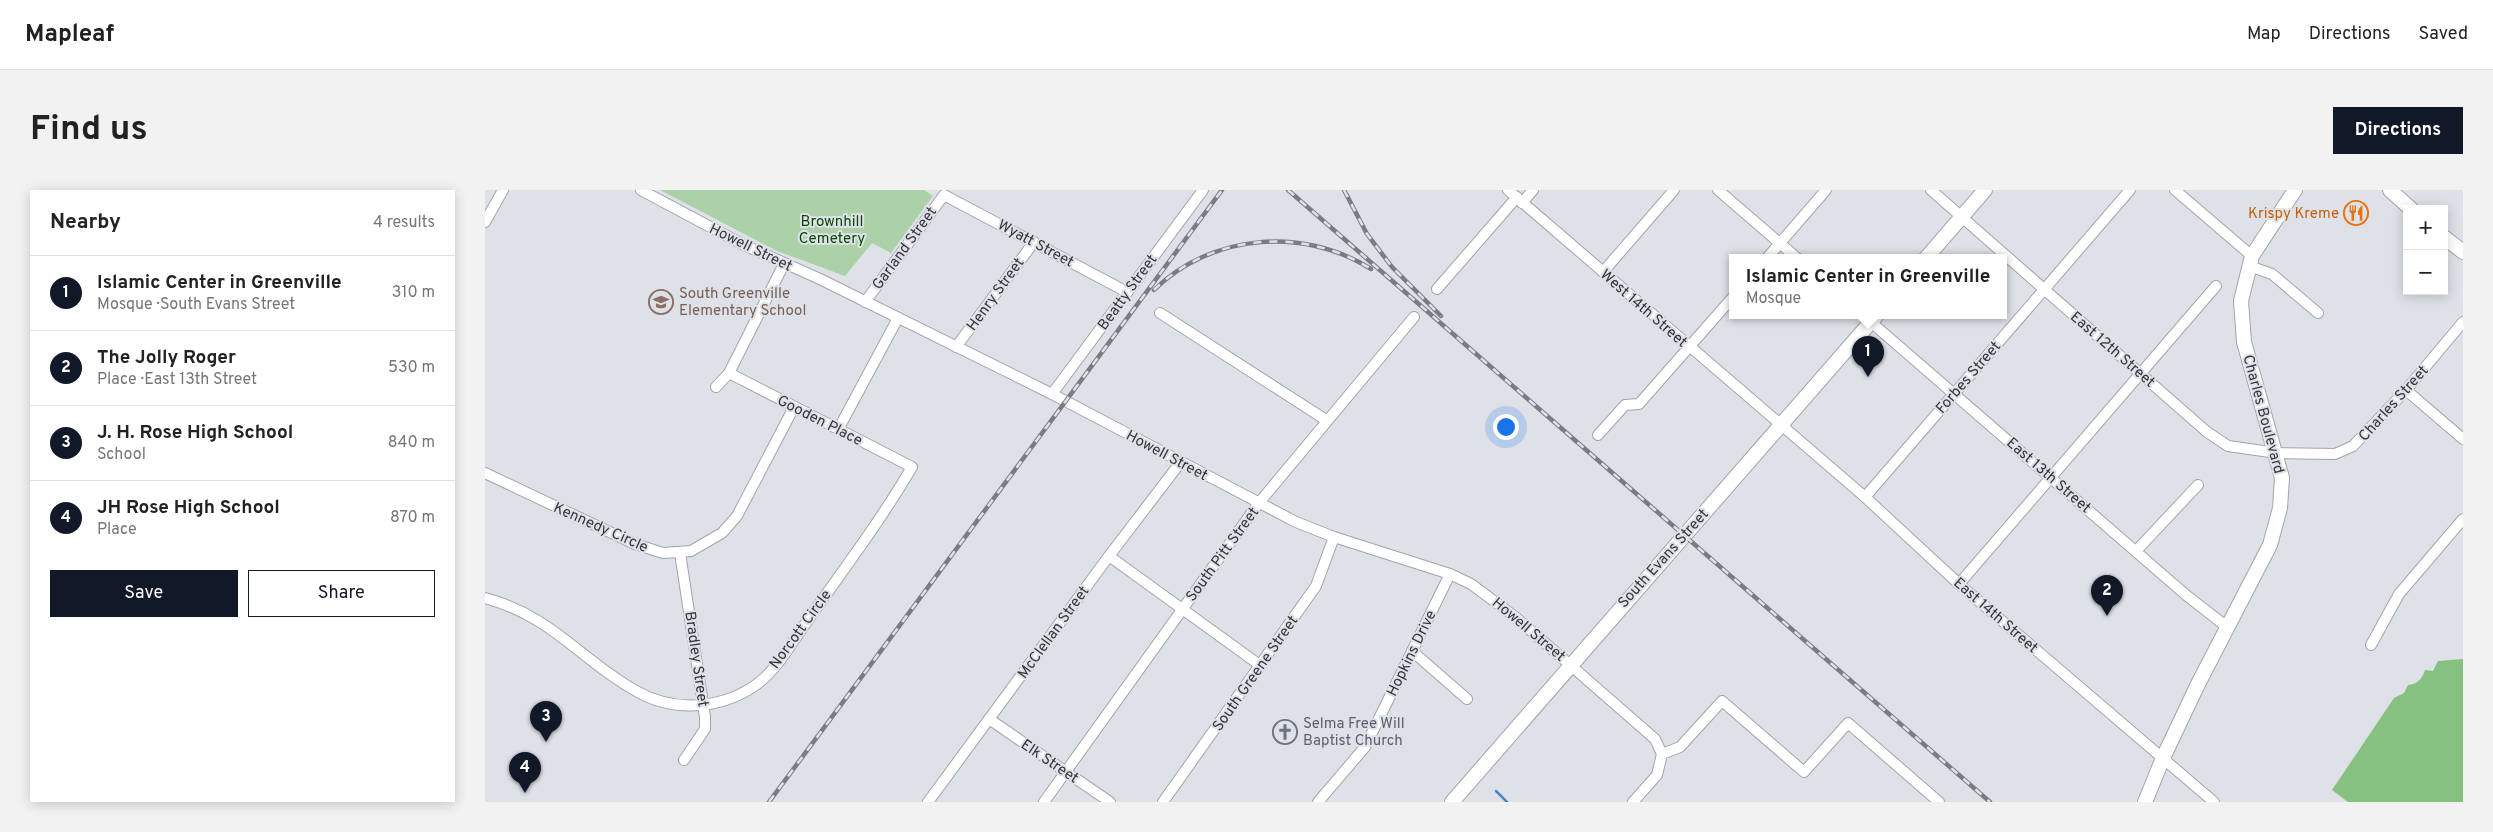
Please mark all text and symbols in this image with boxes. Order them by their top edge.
text: Mapleaf [25,20,114,50]
text: Map [2247,23,2281,46]
text: Directions [2309,23,2391,46]
text: Saved [2419,23,2468,46]
button: Directions [2333,107,2463,154]
text: Find us [30,108,148,152]
restaurant icon: Krispy Kreme [2343,200,2369,226]
street label: Garland Street [869,204,942,294]
place label: Krispy Kreme [2248,205,2339,224]
map controls [2403,205,2448,295]
button: + [2403,205,2448,250]
text: Nearby [50,209,121,236]
text: 4 results [373,213,435,233]
park label: Brownhill Cemetery [799,213,865,249]
street label: Wyatt Street [994,216,1077,272]
street label: Howell Street [706,220,795,277]
button: − [2403,250,2448,295]
street label: Beatty Street [1094,251,1162,335]
street label: Henry Street [963,254,1029,335]
popup [1729,254,2007,319]
text: Islamic Center in Greenville [1746,265,1990,289]
street label: West 14th Street [1595,266,1691,352]
text: Islamic Center in Greenville [97,271,342,295]
text: 1 [63,283,69,303]
text: 310 m [392,283,435,303]
place label: South Greenville Elementary School [679,285,806,321]
school or university icon: South Greenville Elementary School [648,289,674,315]
text: Mosque [1746,289,1801,309]
text: Mosque · South Evans Street [97,295,295,315]
street label: East 12th Street [2066,308,2158,392]
pin: 1 [1852,336,1884,377]
street label: Forbes Street [1933,338,2006,418]
text: The Jolly Roger [97,346,236,370]
street label: Charles Boulevard [2238,353,2288,476]
text: 2 [61,358,71,378]
text: 530 m [388,358,435,378]
street label: Charles Street [2355,362,2433,446]
text: Place · East 13th Street [97,370,257,390]
street label: Gooden Place [773,392,865,451]
your location [1493,414,1519,440]
text: J. H. Rose High School [97,421,293,445]
street label: Howell Street [1122,427,1211,486]
text: 3 [61,433,71,453]
text: 840 m [388,433,435,453]
street label: East 13th Street [2002,434,2094,518]
text: School [97,445,146,465]
text: JH Rose High School [97,496,280,520]
street label: Kennedy Circle [550,499,651,558]
street label: South Pitt Street [1183,504,1264,606]
street label: South Evans Street [1615,506,1714,612]
text: 4 [61,508,71,528]
text: 870 m [390,508,435,528]
text: Place [97,520,137,540]
button: Save [50,570,238,617]
button: Share [248,570,435,617]
street label: East 14th Street [1949,574,2041,658]
pin: 2 [2091,575,2123,616]
street label: McClellan Street [1014,583,1094,683]
street label: Norcott Circle [766,587,836,673]
street label: Howell Street [1487,594,1569,666]
street label: Hopkins Drive [1383,607,1441,700]
street label: Bradley Street [679,610,712,708]
street label: South Greene Street [1209,612,1303,735]
pin: 3 [530,701,562,742]
place label: Selma Free Will Baptist Church [1303,715,1405,751]
church icon: Selma Free Will Baptist Church [1272,719,1298,745]
street label: Elk Street [1017,736,1082,788]
pin: 4 [509,752,541,793]

